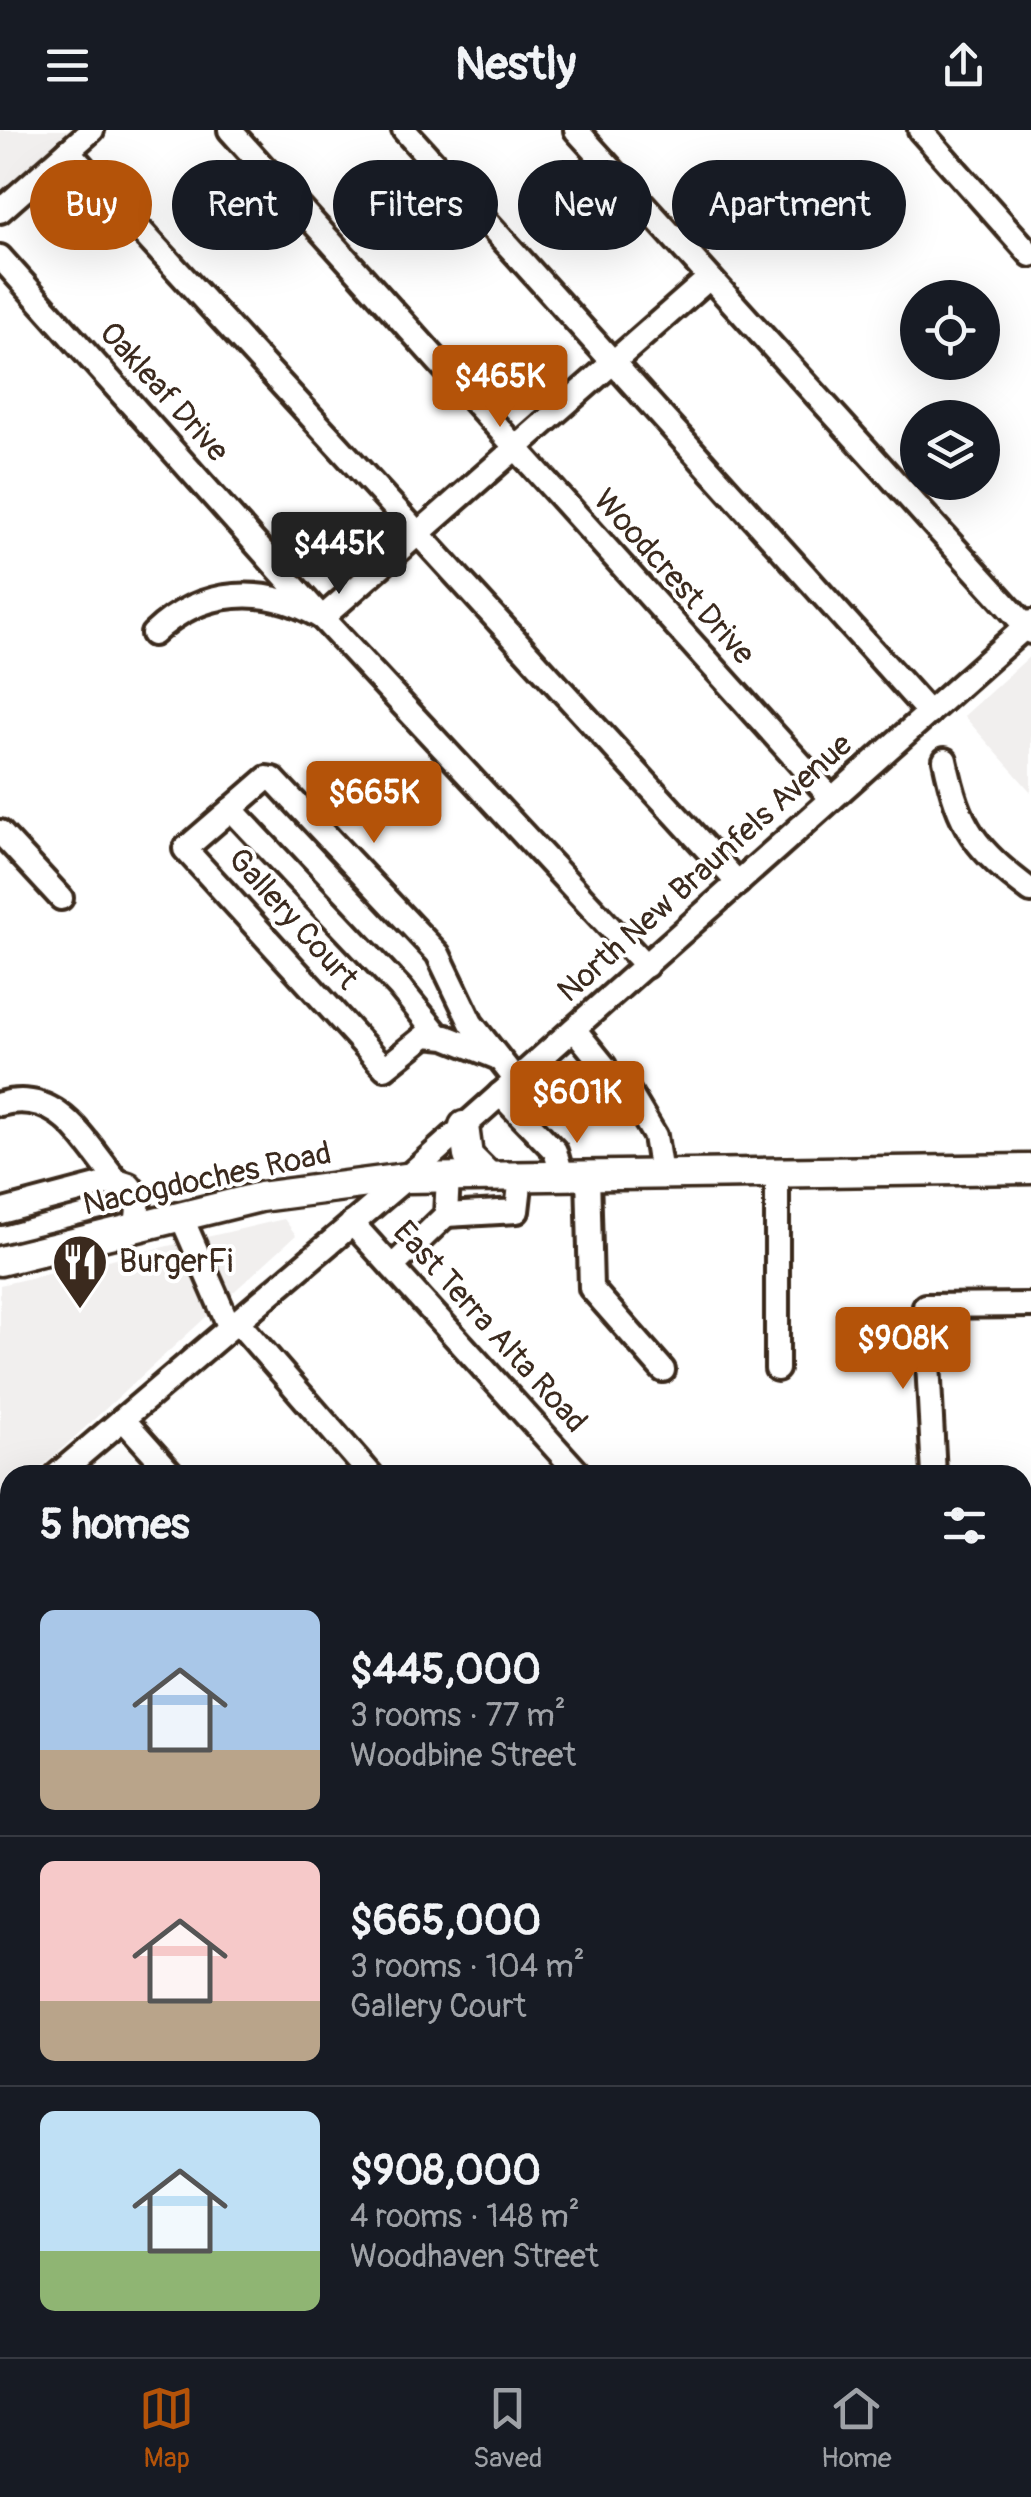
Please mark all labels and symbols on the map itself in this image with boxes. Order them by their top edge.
street label: Oakleaf Drive [91,314,238,471]
pin: $465K [430,345,570,430]
street label: Woodcrest Drive [585,481,764,673]
pin: $445K [269,512,409,597]
street label: North New Braunfels Avenue [549,725,861,1011]
pin: $665K [304,761,444,846]
street label: Gallery Court [219,840,367,998]
pin: $601K [507,1061,647,1146]
street label: Nacogdoches Road [79,1133,335,1225]
street label: East Terra Alta Road [384,1213,596,1441]
restaurant icon: BurgerFi [50,1232,110,1311]
place label: BurgerFi [119,1242,233,1282]
pin: $908K [833,1307,973,1392]

